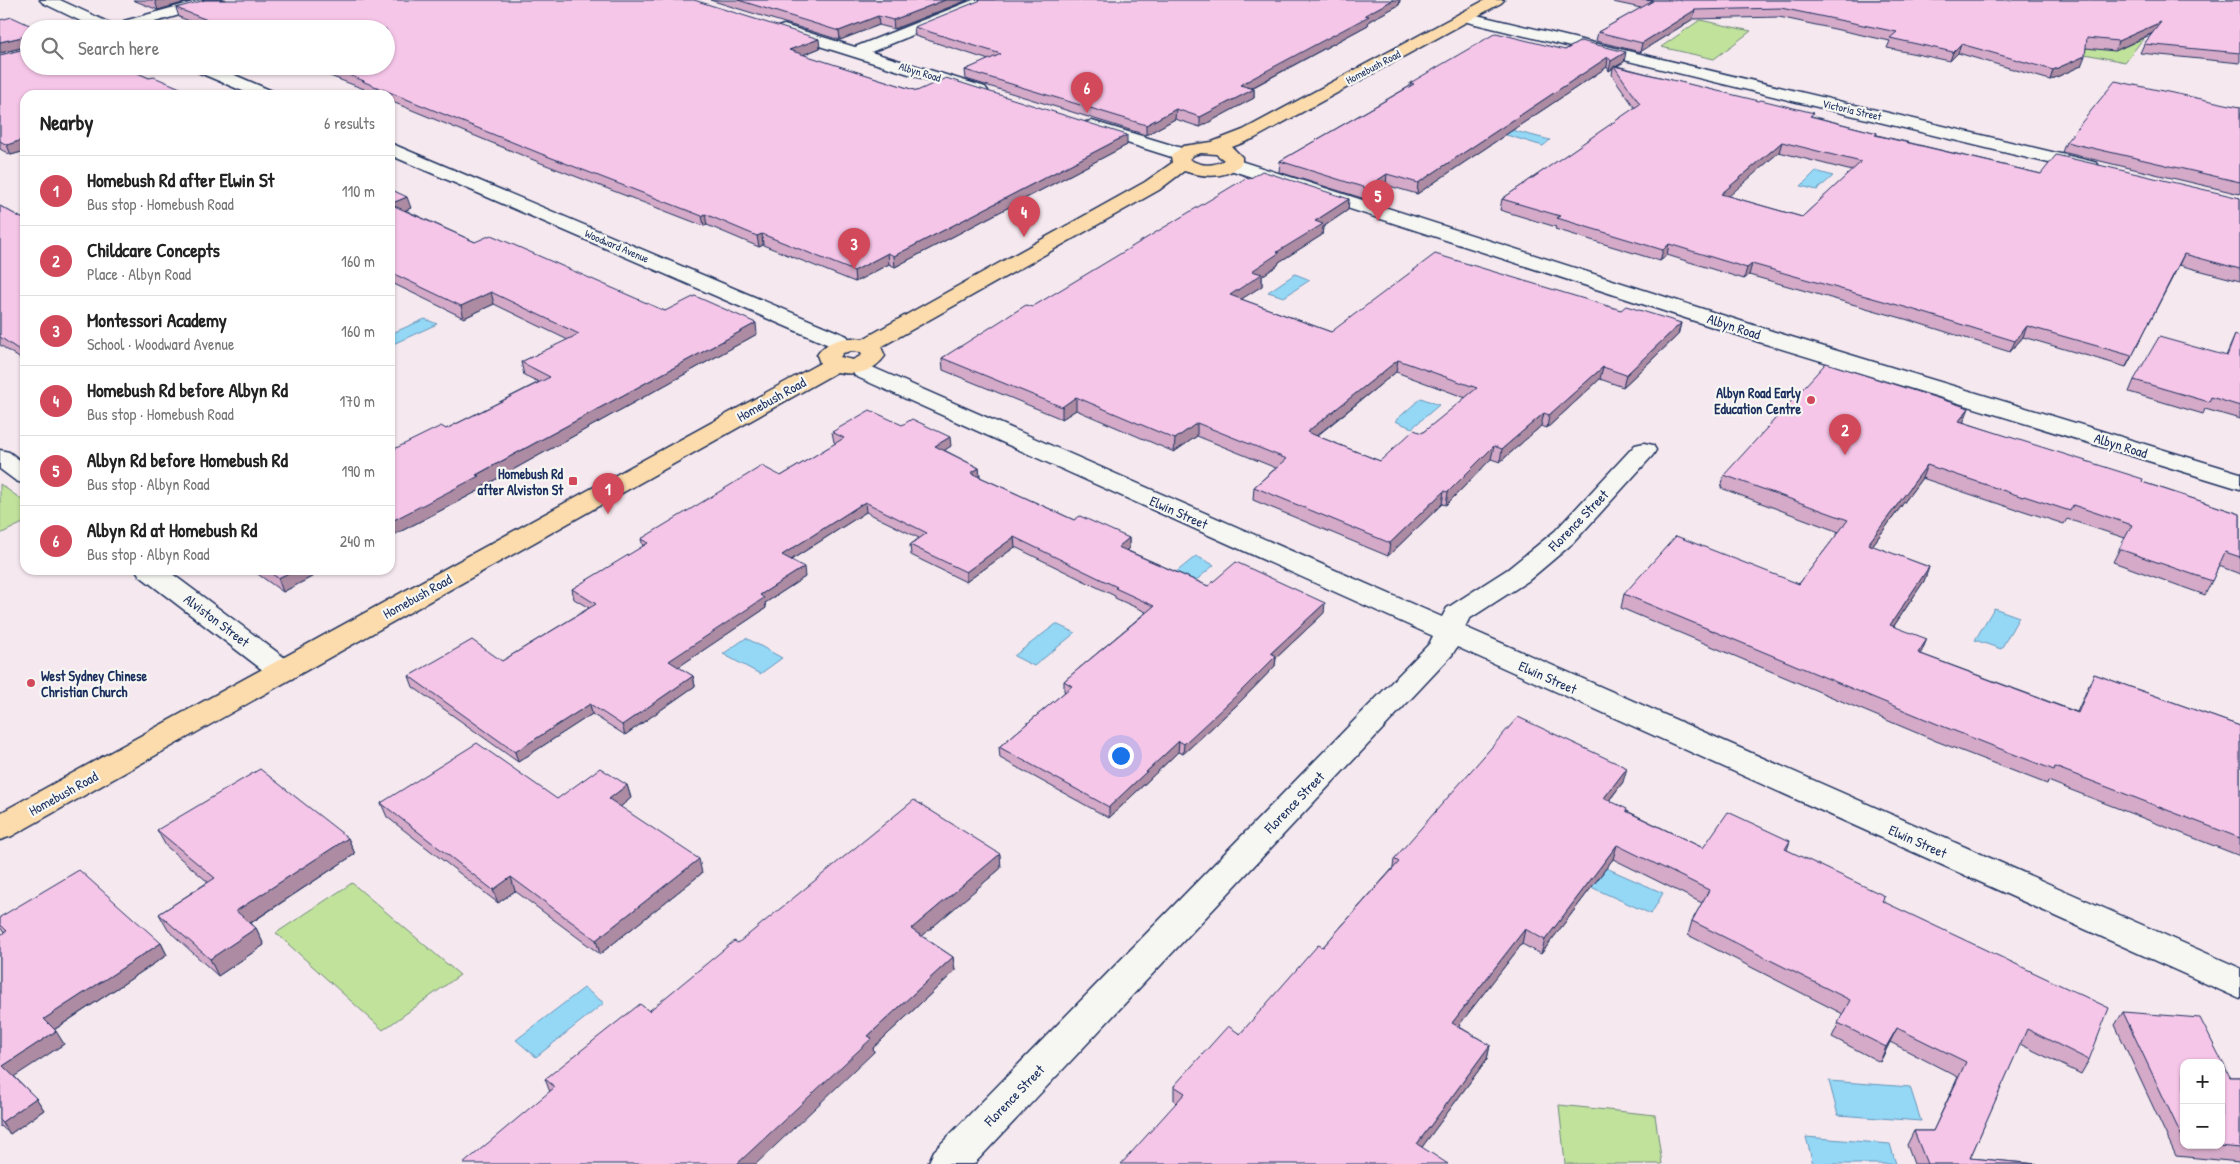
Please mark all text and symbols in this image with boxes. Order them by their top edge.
search box [20,20,395,75]
icon: search [38,34,66,62]
text: Search here [78,35,159,61]
street label: Homebush Road [1343,46,1403,87]
street label: Albyn Road [897,59,943,85]
pin: 6 [1071,72,1103,113]
street label: Victoria Street [1821,96,1883,124]
text: Nearby [40,108,93,137]
text: 6 results [324,112,375,134]
text: Homebush Rd after Elwin St [87,167,274,193]
text: 1 [53,180,59,202]
text: 110 m [342,180,375,202]
pin: 5 [1362,180,1394,221]
text: Bus stop · Homebush Road [87,193,234,215]
pin: 4 [1008,196,1040,237]
street label: Woodward Avenue [583,226,652,266]
pin: 3 [838,228,870,269]
text: Childcare Concepts [87,237,220,263]
text: 2 [52,250,60,272]
text: 160 m [341,250,375,272]
text: Place · Albyn Road [87,263,191,285]
text: Montessori Academy [87,307,227,333]
street label: Albyn Road [1705,309,1763,345]
text: 3 [52,320,60,342]
text: 160 m [341,320,375,342]
text: School · Woodward Avenue [87,333,234,355]
street label: Homebush Road [733,372,809,426]
text: Homebush Rd before Albyn Rd [87,377,288,403]
place label: Albyn Road Early Education Centre [1714,383,1801,418]
text: 4 [53,390,59,412]
text: 170 m [340,390,375,412]
marker: Albyn Road Early Education Centre [1805,394,1817,406]
text: Bus stop · Homebush Road [87,403,234,425]
pin: 2 [1829,414,1861,455]
street label: Albyn Road [2092,428,2150,463]
text: Albyn Rd before Homebush Rd [87,447,288,473]
text: 5 [53,460,59,482]
text: 190 m [342,460,375,482]
place label: Homebush Rd after Alviston St [478,464,564,499]
text: Bus stop · Albyn Road [87,473,209,495]
pin: 1 [592,473,624,514]
marker: Homebush Rd after Alviston St [567,475,579,487]
street label: Florence Street [1543,485,1612,556]
street label: Elwin Street [1147,491,1211,533]
text: Albyn Rd at Homebush Rd [87,517,257,543]
text: 6 [53,530,59,552]
text: 240 m [340,530,375,552]
text: Bus stop · Albyn Road [87,543,209,565]
street label: Homebush Road [379,569,455,623]
street label: Alviston Street [180,589,254,651]
street label: Elwin Street [1516,656,1580,698]
place label: West Sydney Chinese Christian Church [41,666,147,701]
marker: West Sydney Chinese Christian Church [25,677,37,689]
your location [1108,743,1134,769]
street label: Homebush Road [25,766,101,820]
street label: Florence Street [1259,767,1328,838]
street label: Elwin Street [1886,820,1950,862]
map controls [2180,1059,2225,1149]
button: + [2180,1059,2225,1104]
street label: Florence Street [979,1060,1048,1131]
button: − [2180,1104,2225,1149]

